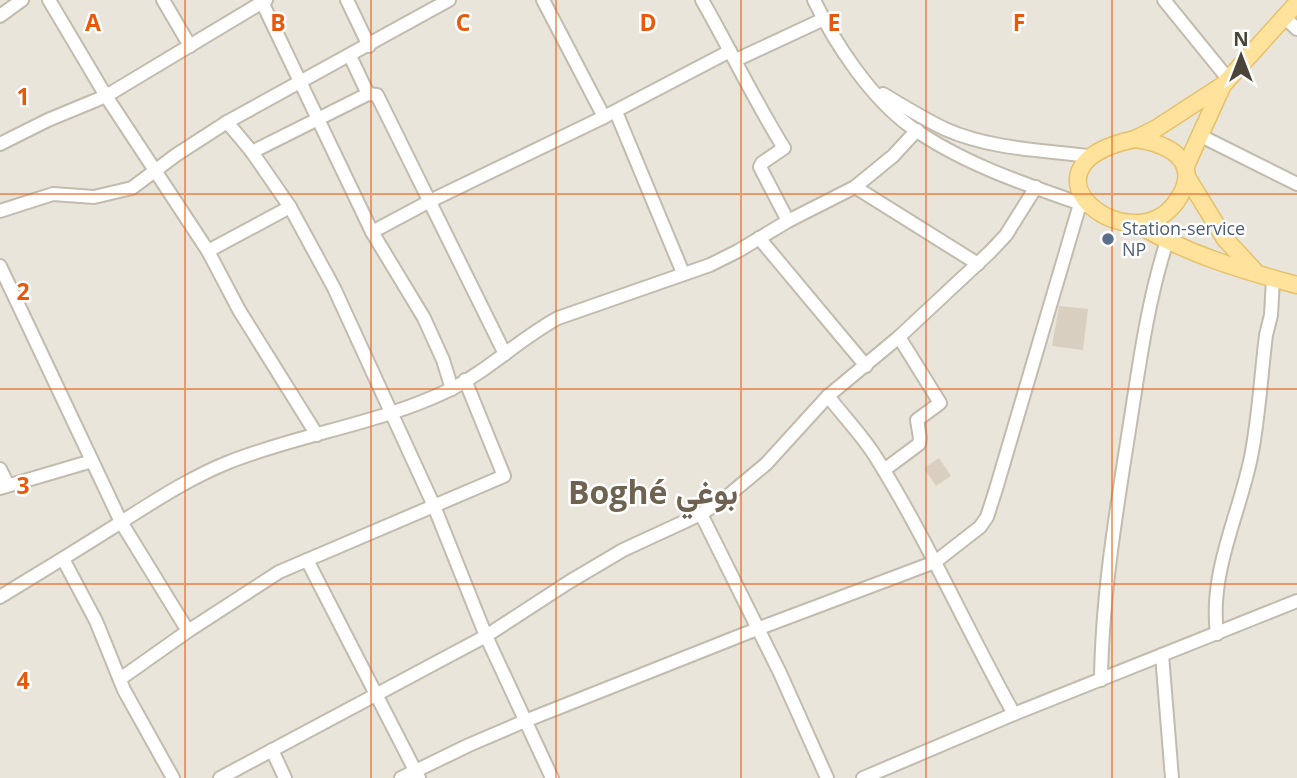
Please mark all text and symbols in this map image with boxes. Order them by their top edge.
text: A [85,6,101,38]
text: B [270,6,286,38]
text: C [456,6,470,38]
text: D [639,6,657,38]
text: E [828,6,840,38]
text: F [1013,6,1025,38]
north arrow [1206,21,1276,91]
text: N [1233,26,1249,52]
text: 1 [16,80,30,112]
place label: Station-service NP [1122,216,1245,261]
marker: Station-service NP [1100,231,1116,247]
text: 2 [16,275,30,307]
text: 3 [16,469,30,501]
district label: Boghé بوغي [568,470,738,520]
text: 4 [16,664,30,696]

